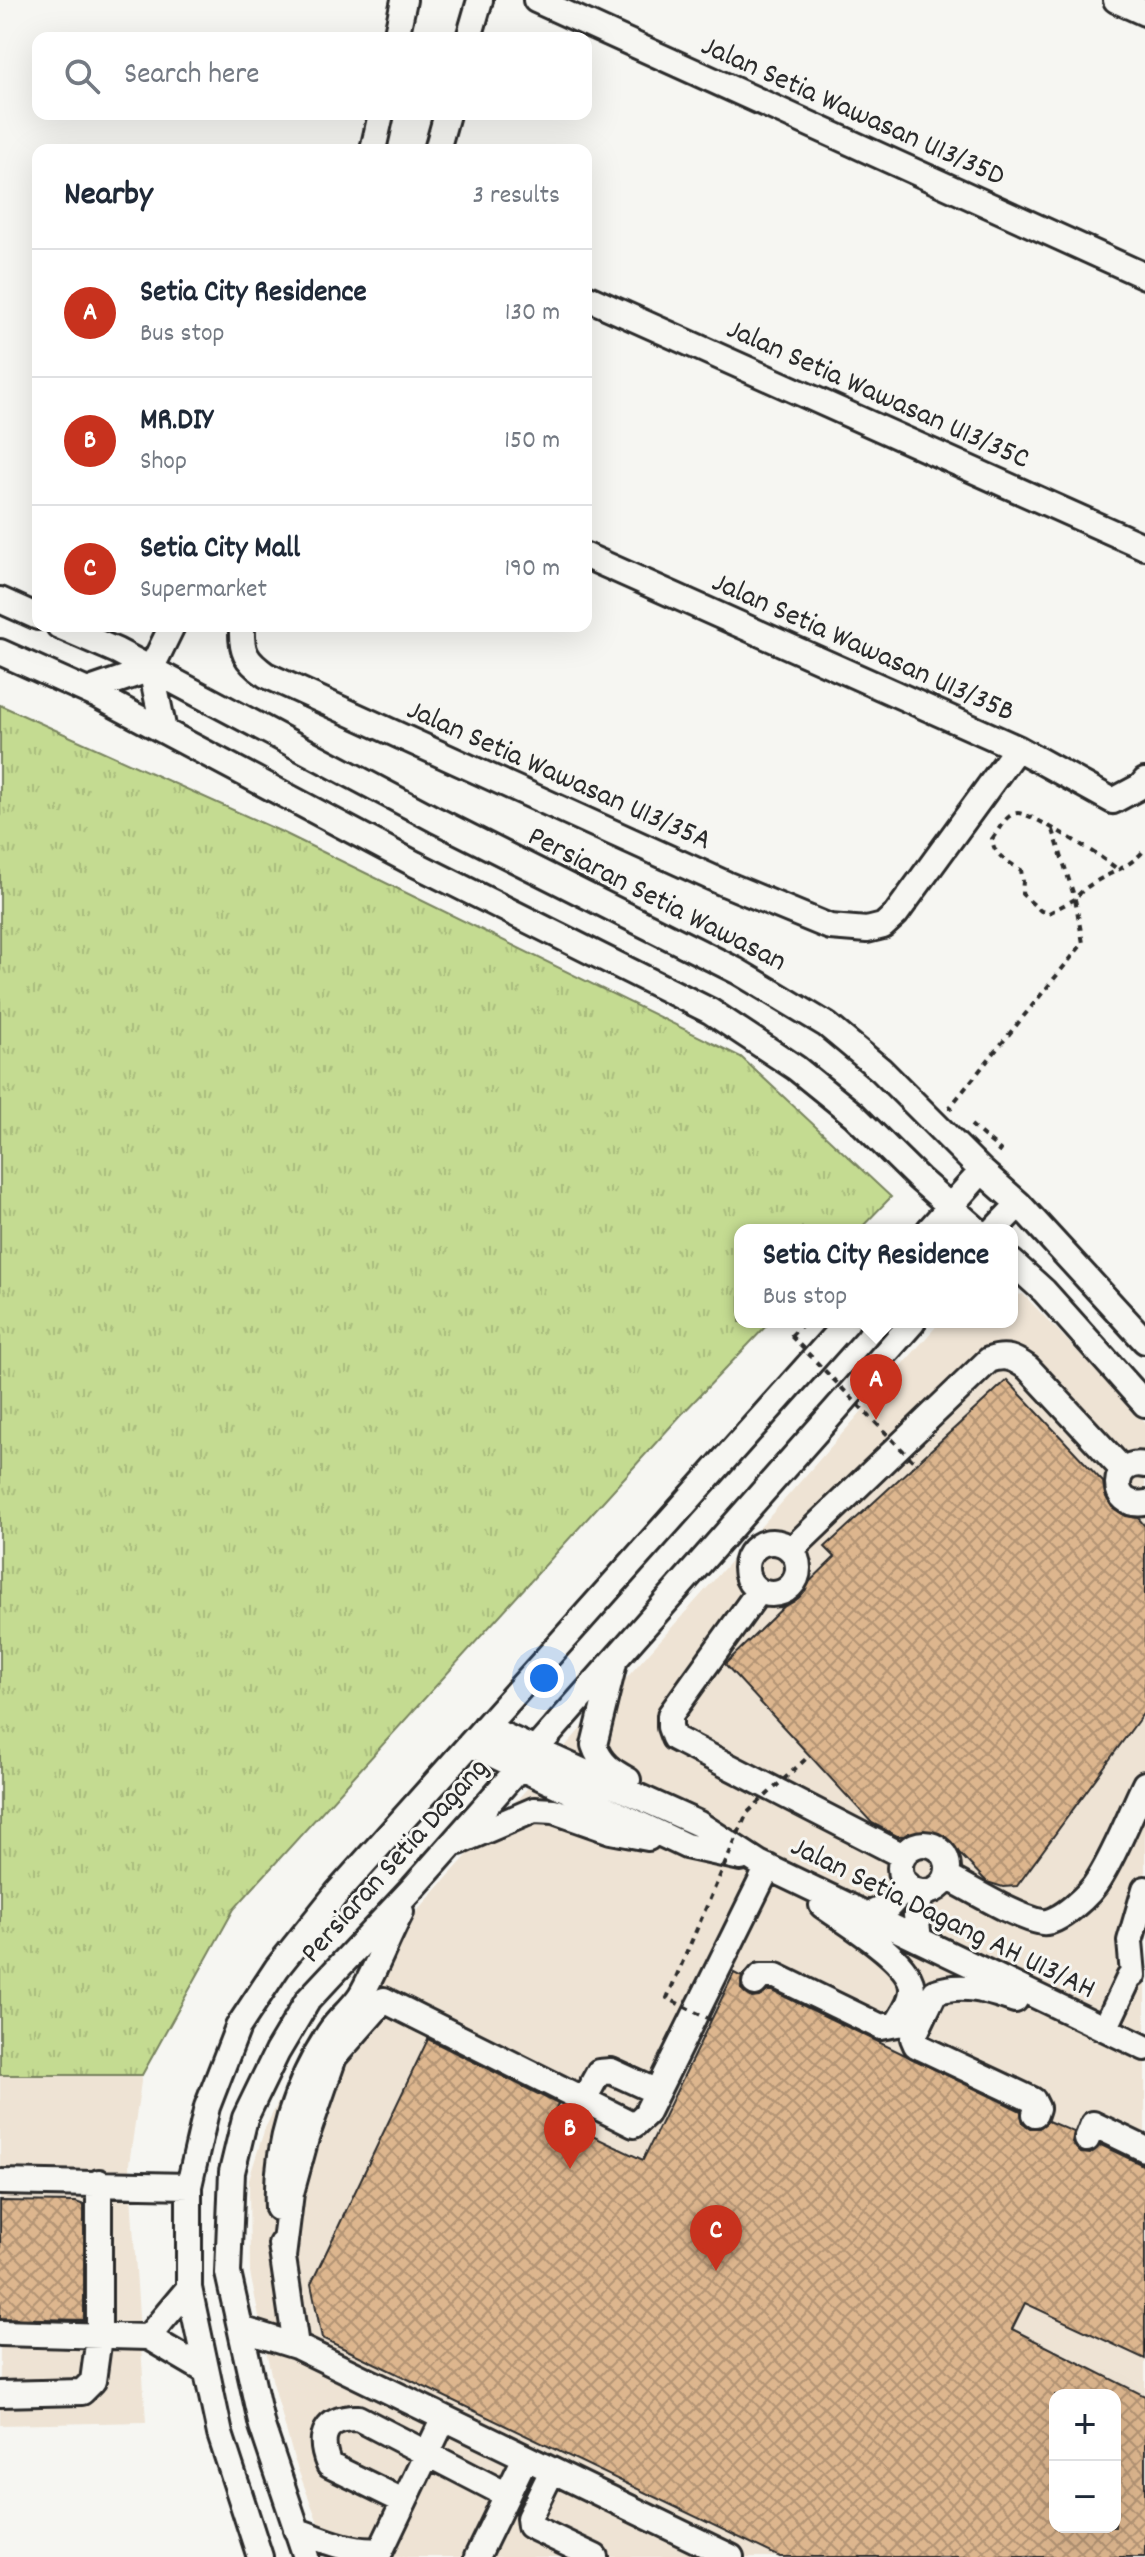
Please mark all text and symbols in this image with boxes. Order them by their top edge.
street label: Jalan Setia Wawasan U13/35D [693,27,1011,200]
search box [32,32,592,120]
icon: search [60,54,104,98]
text: Search here [124,55,260,98]
text: Nearby [64,172,153,221]
text: 3 results [473,178,560,215]
text: Setia City Residence [140,273,367,316]
text: A [83,295,97,332]
text: 130 m [505,295,560,332]
street label: Jalan Setia Wawasan U13/35C [719,310,1036,482]
text: Bus stop [140,316,225,353]
text: MR.DIY [140,401,213,444]
text: B [84,423,96,460]
text: 150 m [504,423,560,460]
text: Shop [140,444,187,481]
text: Setia City Mall [140,529,300,572]
text: C [84,551,96,588]
text: 190 m [504,551,560,588]
street label: Jalan Setia Wawasan U13/35B [704,563,1020,735]
text: Supermarket [140,572,267,609]
street label: Jalan Setia Wawasan U13/35A [399,690,717,864]
street label: Persiaran Setia Wawasan [519,817,793,985]
popup [734,1224,1018,1328]
text: Setia City Residence [763,1236,989,1279]
text: Bus stop [763,1279,847,1316]
pin: A [850,1354,902,1420]
your location [524,1658,564,1698]
street label: Persiaran Setia Dagang [292,1750,501,1974]
street label: Jalan Setia Dagang AH U13/AH [782,1827,1102,2013]
pin: B [544,2103,596,2169]
pin: C [690,2205,742,2271]
map controls [1049,2389,1121,2533]
button: + [1049,2389,1121,2461]
button: − [1049,2461,1121,2533]

